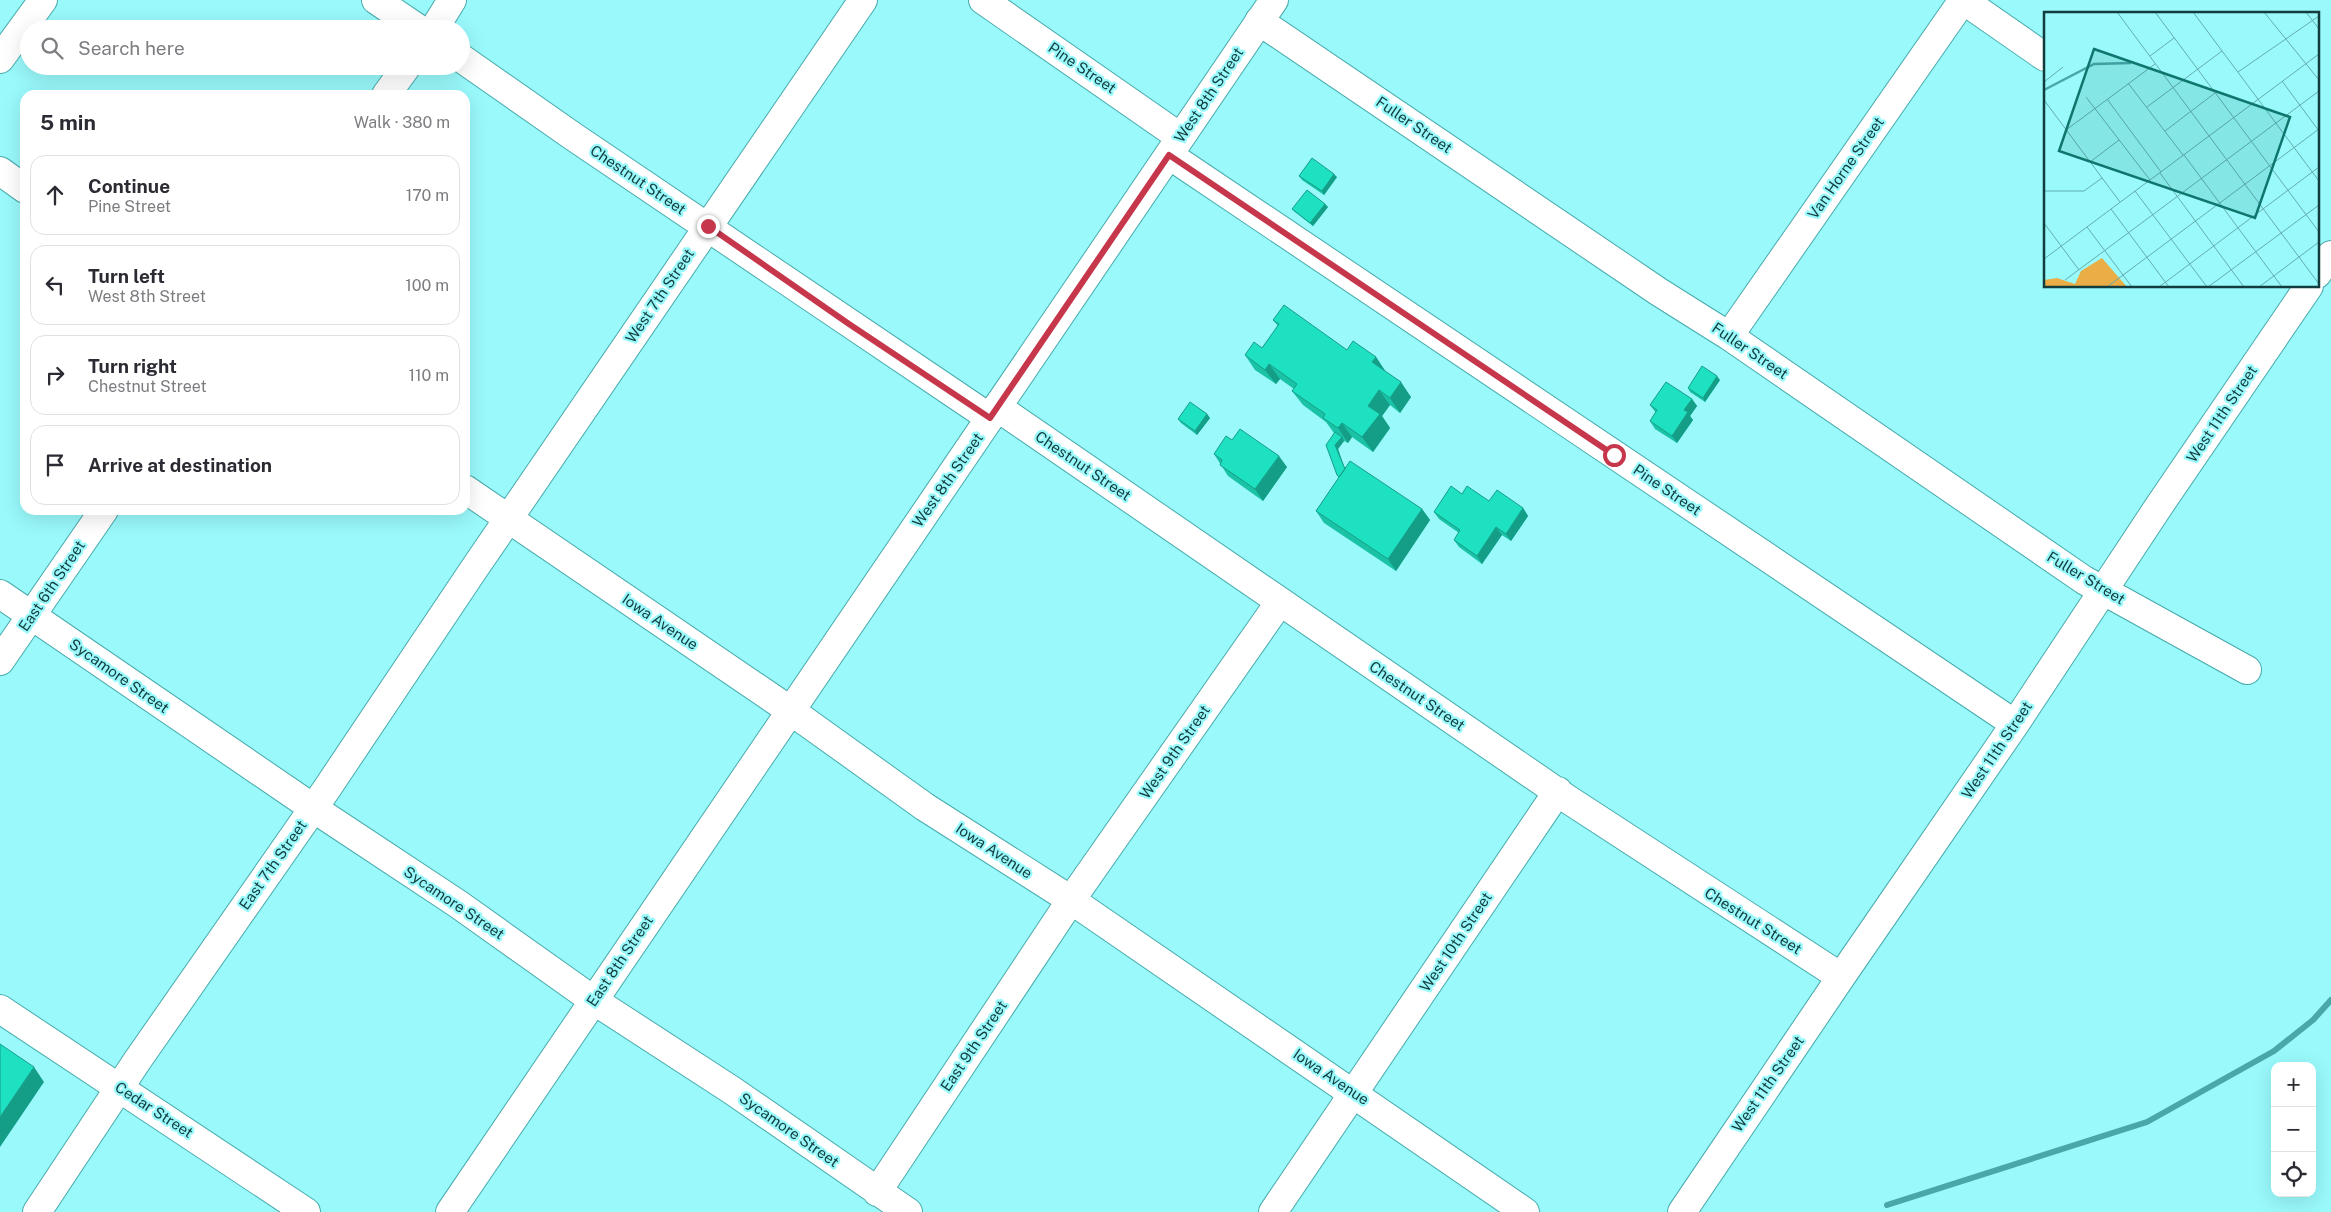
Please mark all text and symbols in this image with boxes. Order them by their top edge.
inset map [2044,12,2318,288]
search box [20,20,470,75]
icon: search [38,34,66,62]
text: Search here [78,37,185,59]
street label: Pine Street [1045,39,1119,96]
street label: West 8th Street [1171,44,1247,145]
street label: Fuller Street [1373,93,1456,156]
text: 5 min [40,110,96,135]
text: Walk · 380 m [354,113,450,132]
street label: Van Horne Street [1804,113,1887,222]
street label: Chestnut Street [587,141,689,218]
text: Continue [88,175,170,197]
icon: ahead [41,181,69,209]
text: 170 m [406,186,449,205]
text: Pine Street [88,197,171,216]
route end [697,215,720,238]
street label: West 7th Street [622,245,697,346]
text: Turn left [88,265,165,287]
icon: left [41,271,69,299]
text: 100 m [405,276,449,295]
text: West 8th Street [88,287,206,306]
street label: Fuller Street [1709,319,1792,382]
text: Turn right [88,355,177,377]
icon: right [41,361,69,389]
street label: West 11th Street [2183,362,2260,465]
text: 110 m [408,366,449,385]
text: Chestnut Street [88,377,207,396]
street label: Chestnut Street [1032,427,1134,504]
street label: West 8th Street [909,429,986,530]
route start [1603,444,1626,467]
icon: arrive [41,451,69,479]
text: Arrive at destination [88,454,272,476]
street label: Pine Street [1630,461,1704,518]
street label: East 6th Street [15,537,88,634]
street label: Fuller Street [2044,548,2128,608]
street label: Iowa Avenue [619,590,701,653]
street label: Sycamore Street [66,635,172,716]
street label: Chestnut Street [1366,657,1468,734]
street label: West 11th Street [1958,698,2035,801]
street label: West 9th Street [1136,702,1213,802]
street label: East 7th Street [235,817,310,913]
street label: Iowa Avenue [953,820,1036,882]
street label: Sycamore Street [401,863,508,943]
street label: Chestnut Street [1702,884,1805,957]
street label: West 10th Street [1416,889,1495,995]
street label: East 8th Street [583,912,656,1009]
street label: East 9th Street [937,997,1010,1094]
street label: West 11th Street [1728,1032,1807,1135]
street label: Iowa Avenue [1290,1045,1372,1108]
map controls [2271,1062,2316,1197]
button: + [2271,1062,2316,1107]
street label: Cedar Street [112,1078,197,1141]
street label: Sycamore Street [736,1089,842,1170]
button: − [2271,1107,2316,1152]
button: locate [2271,1152,2316,1197]

